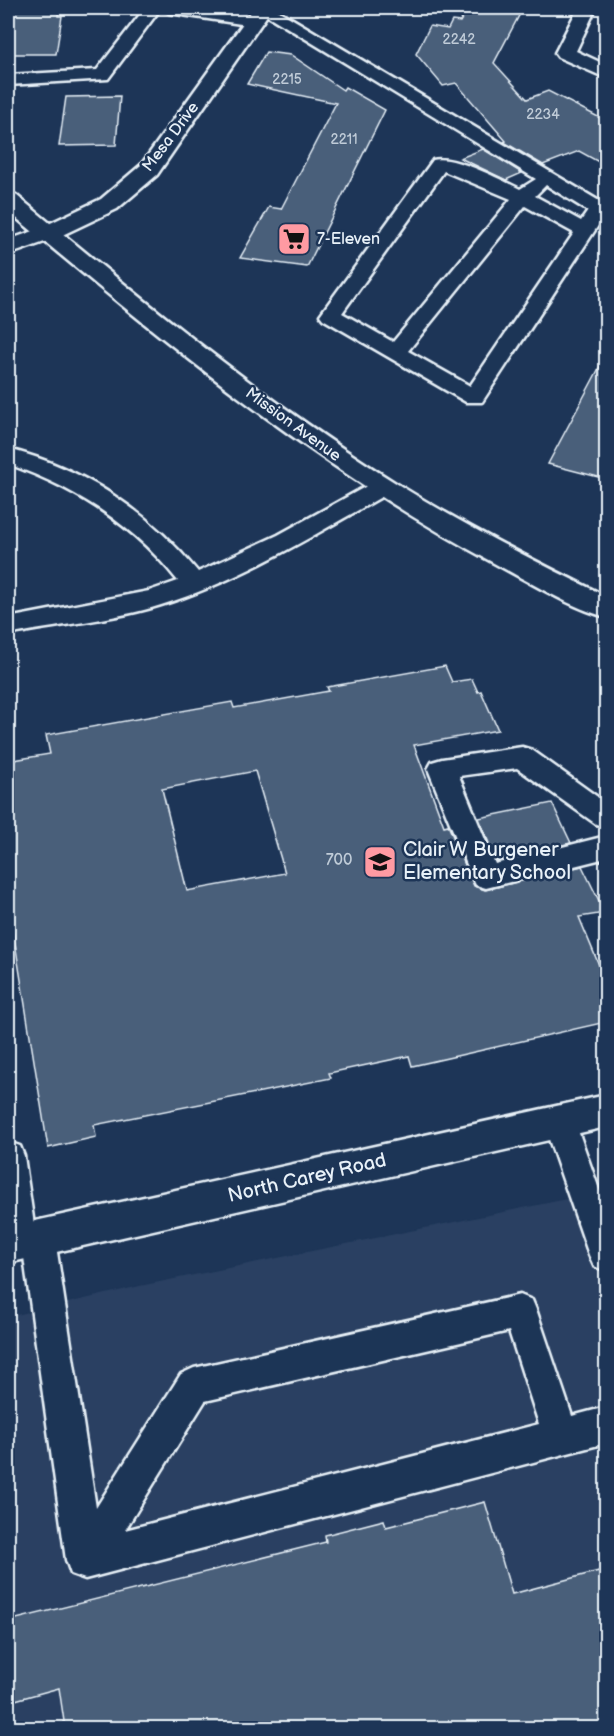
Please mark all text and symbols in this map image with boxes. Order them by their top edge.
house number: 2242 [442,31,476,48]
house number: 2215 [272,71,302,88]
street label: Mesa Drive [139,98,204,176]
house number: 2234 [526,106,560,123]
house number: 2211 [330,131,358,148]
supermarket icon: 7-Eleven [276,221,312,257]
place label: 7-Eleven [317,230,380,249]
street label: Mission Avenue [242,384,345,466]
place label: Clair W Burgener Elementary School [403,838,571,885]
school or university icon: Clair W Burgener Elementary School [362,844,398,880]
house number: 700 [326,851,352,870]
street label: North Carey Road [225,1148,389,1208]

